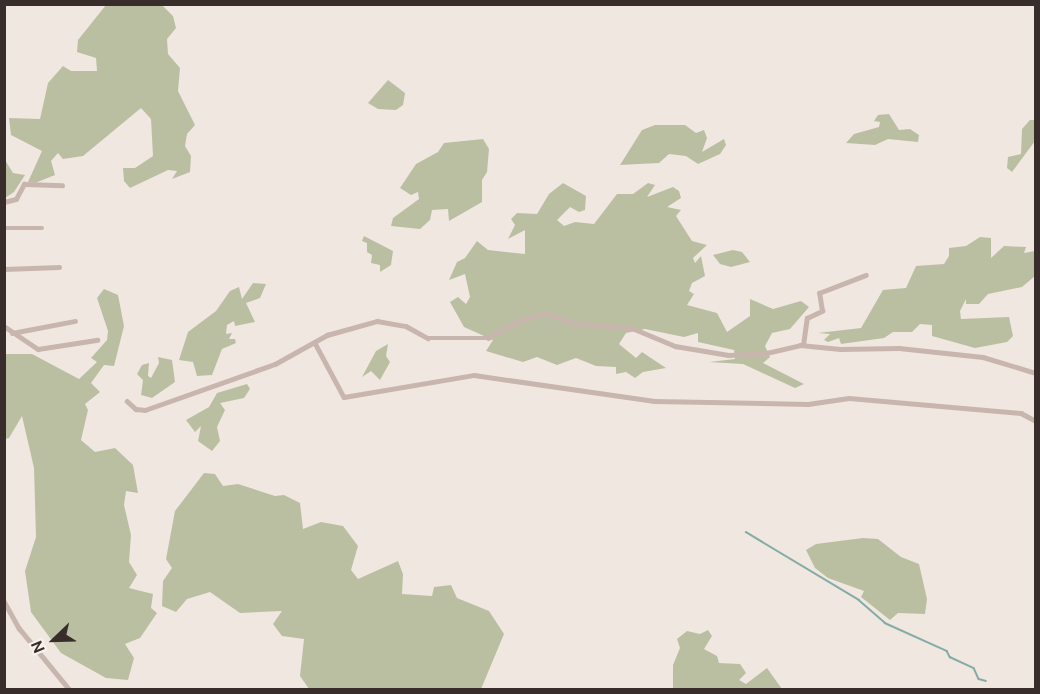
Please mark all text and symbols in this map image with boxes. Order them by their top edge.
north arrow [24,610,84,670]
text: N [27,638,48,656]

